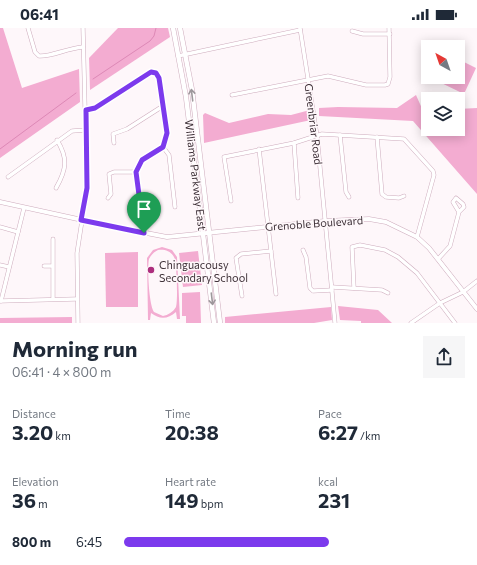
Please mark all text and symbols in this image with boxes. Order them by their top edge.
text: 06:41 [20,5,59,23]
north arrow [421,40,465,84]
map controls [421,40,465,136]
street label: Greenbriar Road [303,83,325,165]
one-way arrow [189,89,196,102]
button: layers [421,92,465,136]
street label: Williams Parkway East [183,119,209,232]
pin [127,192,161,233]
icon: arrive [133,198,155,220]
street label: Grenoble Boulevard [265,213,363,233]
place label: Chinguacousy Secondary School [159,258,248,284]
marker: Chinguacousy Secondary School [146,265,156,275]
one-way arrow [208,292,216,305]
text: Morning run [12,335,138,362]
button: share [423,336,465,378]
text: 06:41 · 4 × 800 m [12,364,111,380]
text: Distance [12,407,56,420]
text: Time [165,407,190,420]
text: Pace [318,407,342,420]
text: 3.20 [12,420,53,444]
text: 20:38 [165,420,219,444]
text: 6:27 [318,420,358,444]
text: km [53,429,71,442]
text: /km [358,429,380,442]
text: Elevation [12,475,58,488]
text: Heart rate [165,475,216,488]
text: kcal [318,475,338,488]
text: 36 [12,488,36,512]
text: 149 [165,488,199,512]
text: 231 [318,488,350,512]
text: m [36,497,48,510]
text: bpm [199,497,223,510]
text: 800 m [12,534,51,550]
text: 6:45 [76,534,102,550]

